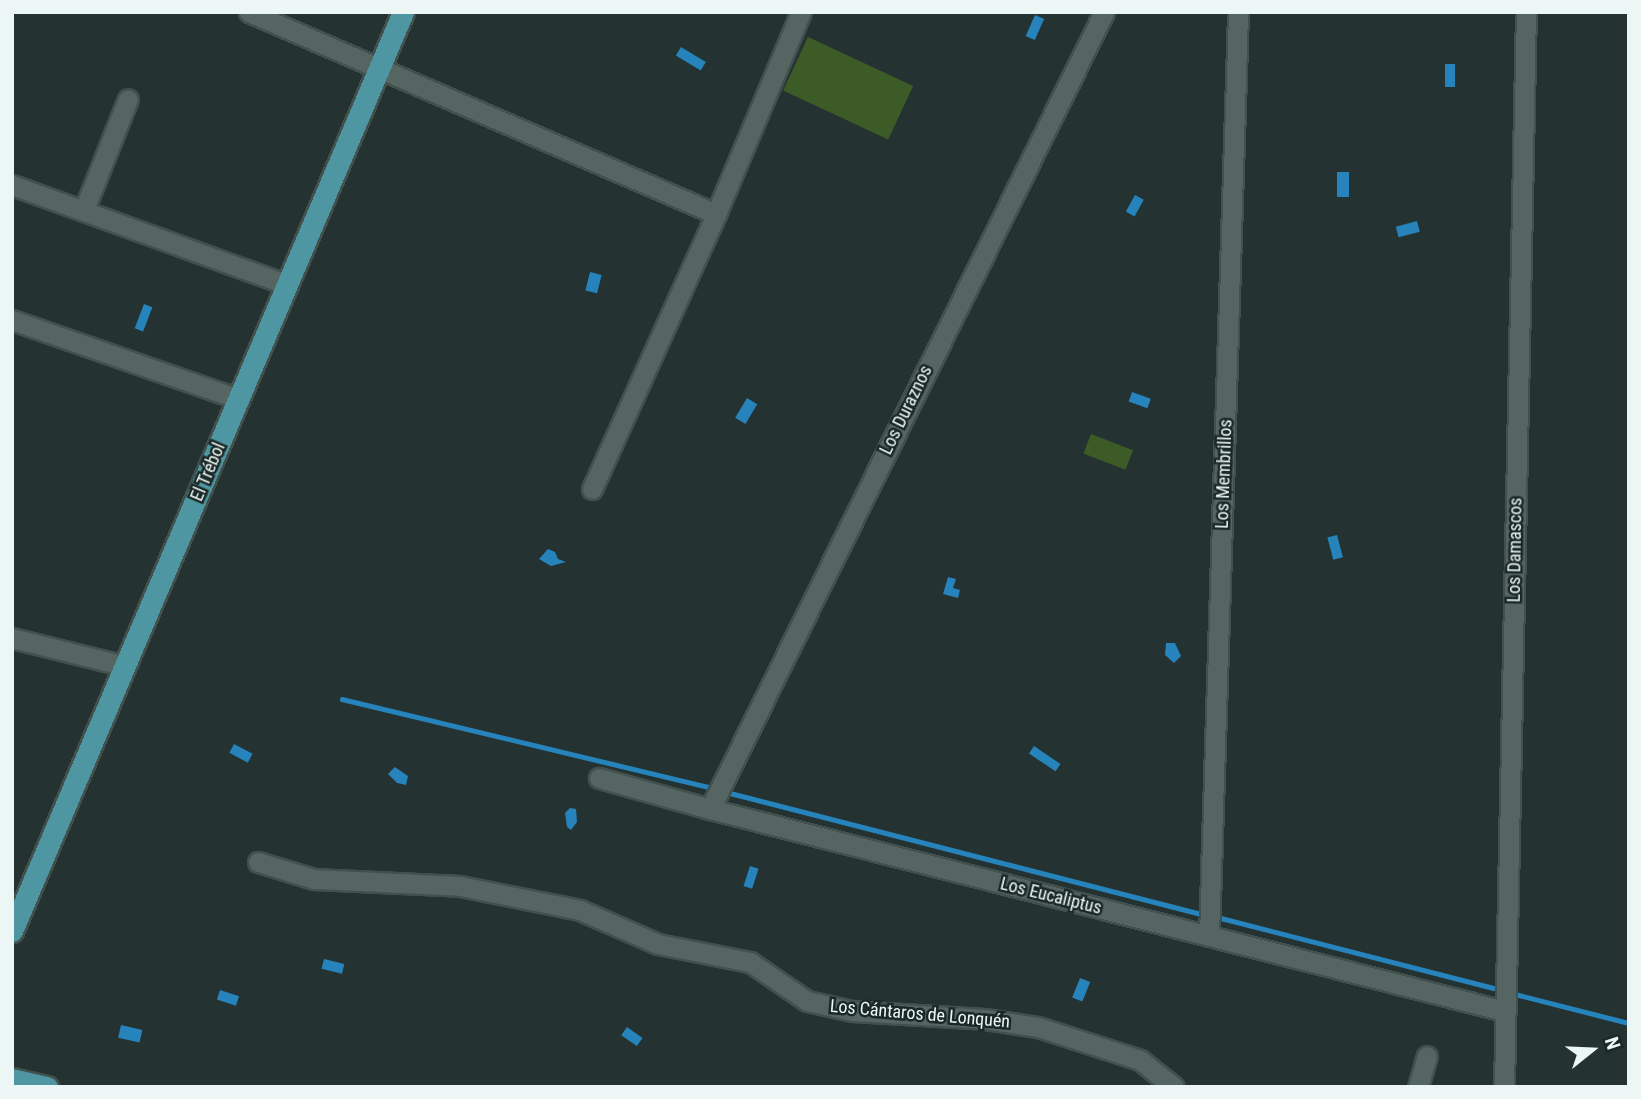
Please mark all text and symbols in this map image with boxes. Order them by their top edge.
street label: Los Duraznos [875,362,937,458]
street label: Los Membrillos [1211,419,1237,529]
street label: El Trébol [186,439,230,505]
street label: Los Damascos [1503,497,1527,603]
street label: Los Eucaliptus [998,873,1104,919]
street label: Los Cántaros de Lonquén [829,995,1011,1033]
north arrow [1557,1015,1627,1085]
text: N [1600,1034,1625,1052]

